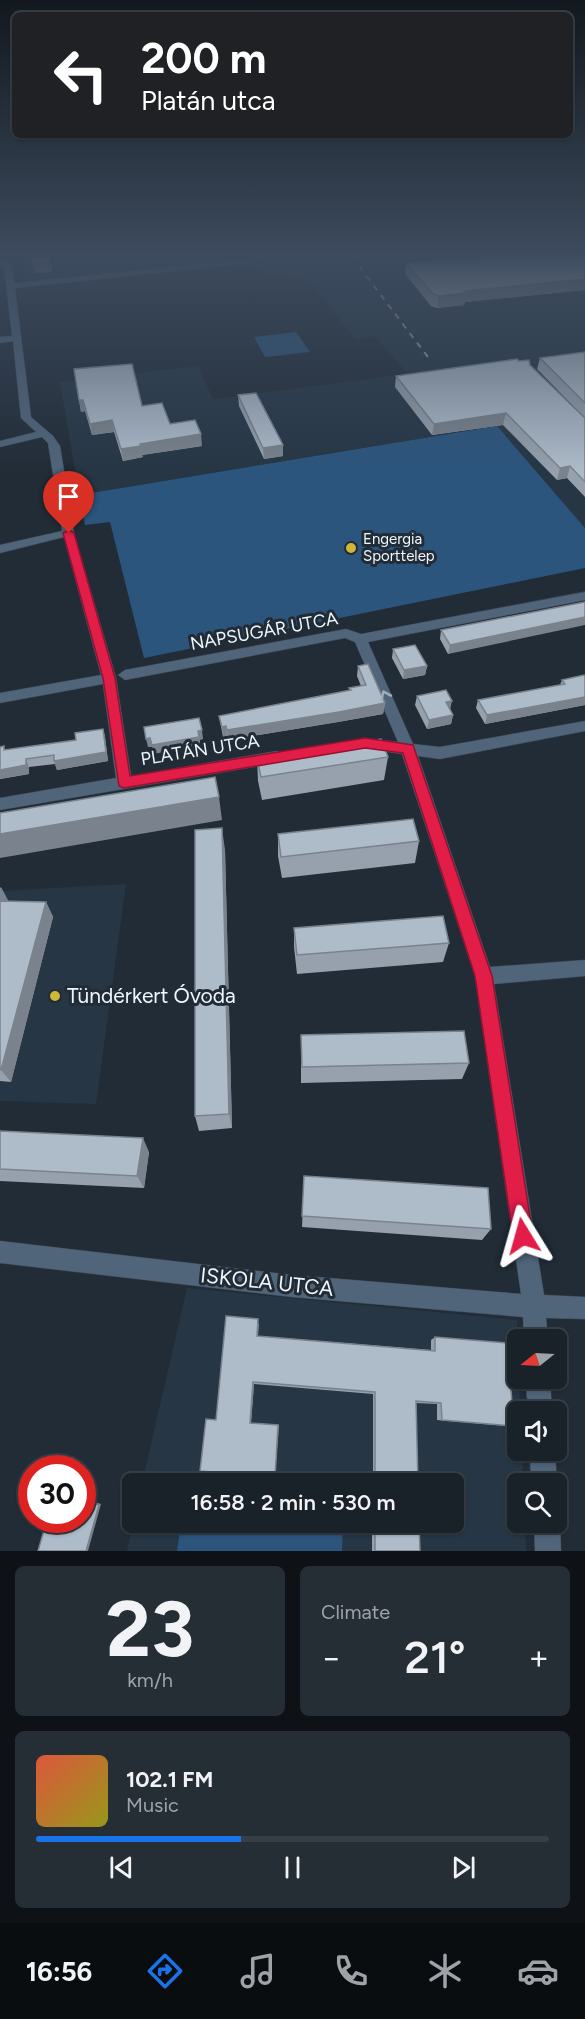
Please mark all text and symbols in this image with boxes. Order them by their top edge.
text: 200 m [141,33,266,84]
icon: left [42,36,120,114]
text: Platán utca [141,84,276,117]
pin [43,471,94,533]
icon: arrive [52,480,85,513]
place label: Engergia Sporttelep [363,530,435,565]
marker: Engergia Sporttelep [344,541,358,555]
street label: NAPSUGÁR UTCA [188,607,340,655]
one-way arrow [380,691,392,702]
street label: PLATÁN UTCA [139,730,261,770]
place label: Tündérkert Óvoda [67,983,236,1008]
marker: Tündérkert Óvoda [48,989,62,1003]
position arrow [491,1204,555,1268]
street label: ISKOLA UTCA [199,1262,335,1301]
north arrow [507,1329,567,1389]
map controls [507,1329,567,1533]
button: sound [507,1401,567,1461]
speed limit sign: 30 [18,1455,96,1533]
button: search [507,1473,567,1533]
text: 16:58 · 2 min · 530 m [191,1489,395,1516]
text: 23 [106,1582,194,1676]
text: Climate [321,1600,390,1624]
text: 21° [404,1630,466,1684]
text: − [321,1638,342,1677]
text: + [528,1638,549,1677]
text: km/h [127,1668,173,1692]
text: 102.1 FM [126,1766,213,1793]
text: Music [126,1793,179,1817]
icon: previous [105,1851,138,1884]
icon: pause [276,1851,309,1884]
icon: next [447,1851,480,1884]
icon: directions [144,1950,186,1992]
icon: music [237,1950,279,1992]
icon: phone [330,1950,372,1992]
icon: climate [424,1950,466,1992]
icon: car [517,1950,559,1992]
text: 16:56 [26,1955,92,1988]

